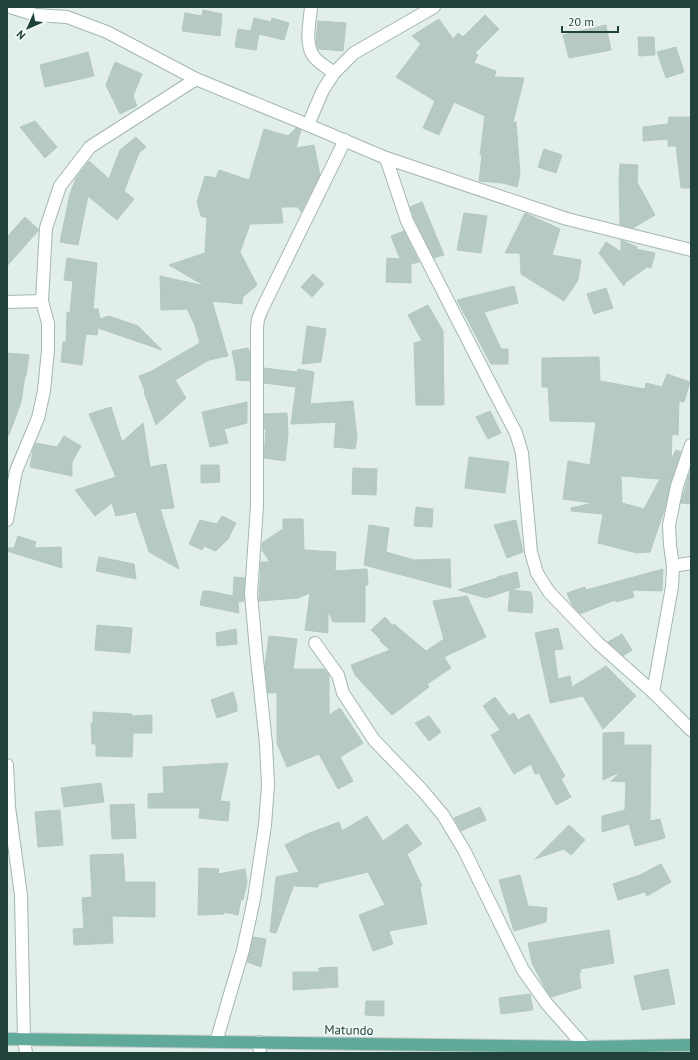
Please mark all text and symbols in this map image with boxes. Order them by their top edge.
north arrow [8,8,48,48]
scale bar [562,8,618,34]
text: 20 m [568,14,594,29]
text: N [13,28,28,43]
street label: Matundo [324,1021,374,1039]

